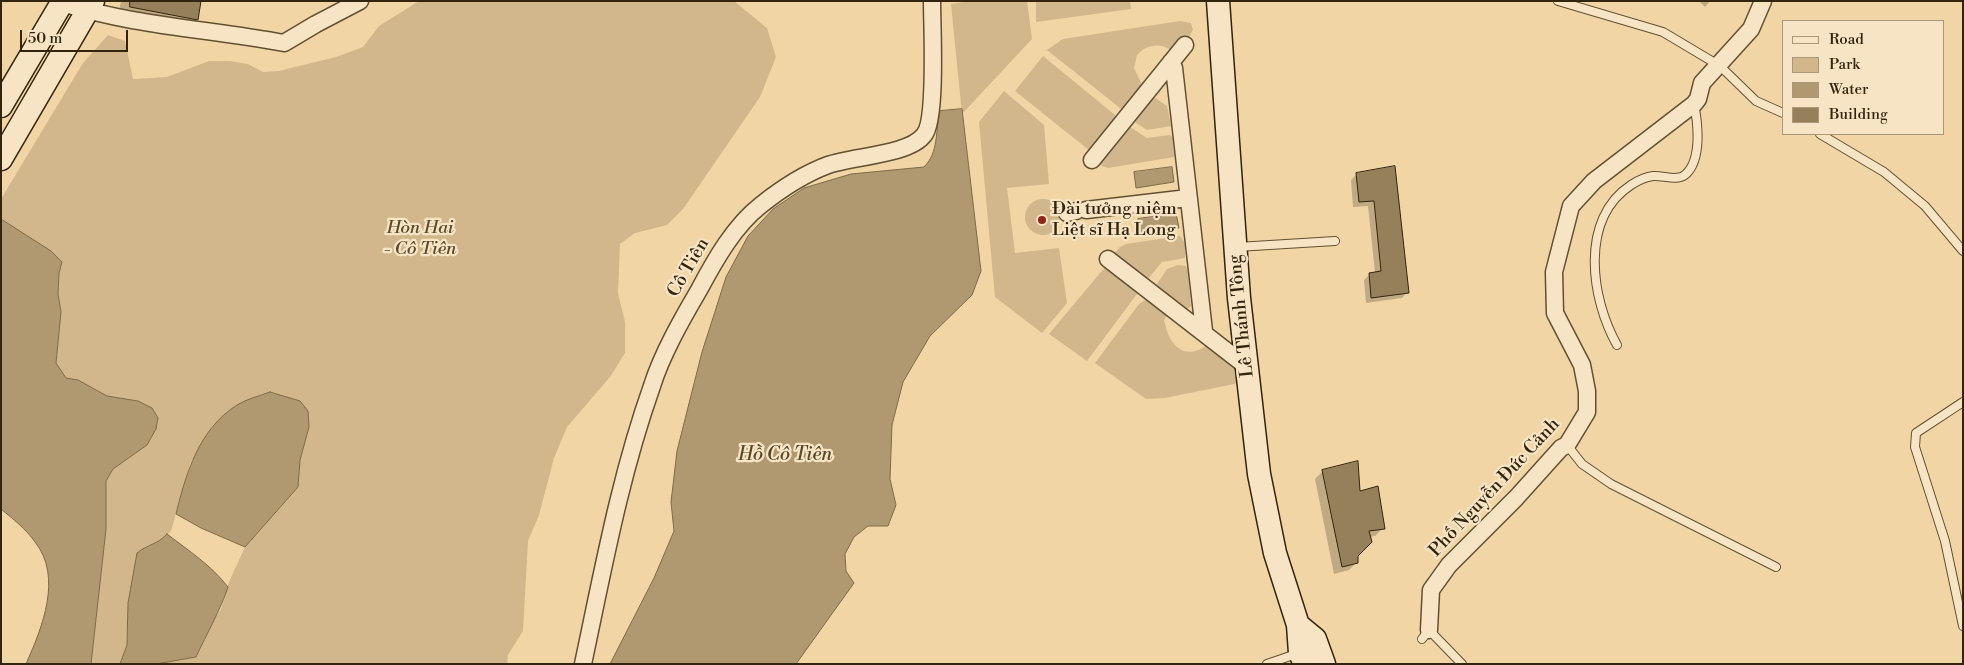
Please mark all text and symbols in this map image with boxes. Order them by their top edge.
scale bar [22,20,130,52]
legend [1782,20,1944,135]
text: 50 m [28,29,62,48]
text: Road [1829,30,1864,49]
text: Park [1829,55,1860,74]
text: Water [1829,80,1868,99]
text: Building [1829,105,1888,124]
place label: Đài tưởng niệm Liệt sĩ Hạ Long [1052,199,1177,242]
marker: Đài tưởng niệm Liệt sĩ Hạ Long [1036,214,1048,226]
park label: Hòn Hai - Cô Tiên [384,218,456,260]
street label: Cô Tiên [664,235,714,301]
street label: Lê Thánh Tông [1225,254,1259,378]
street label: Phố Nguyễn Đức Cảnh [1425,414,1565,562]
water label: Hồ Cô Tiên [738,444,832,466]

